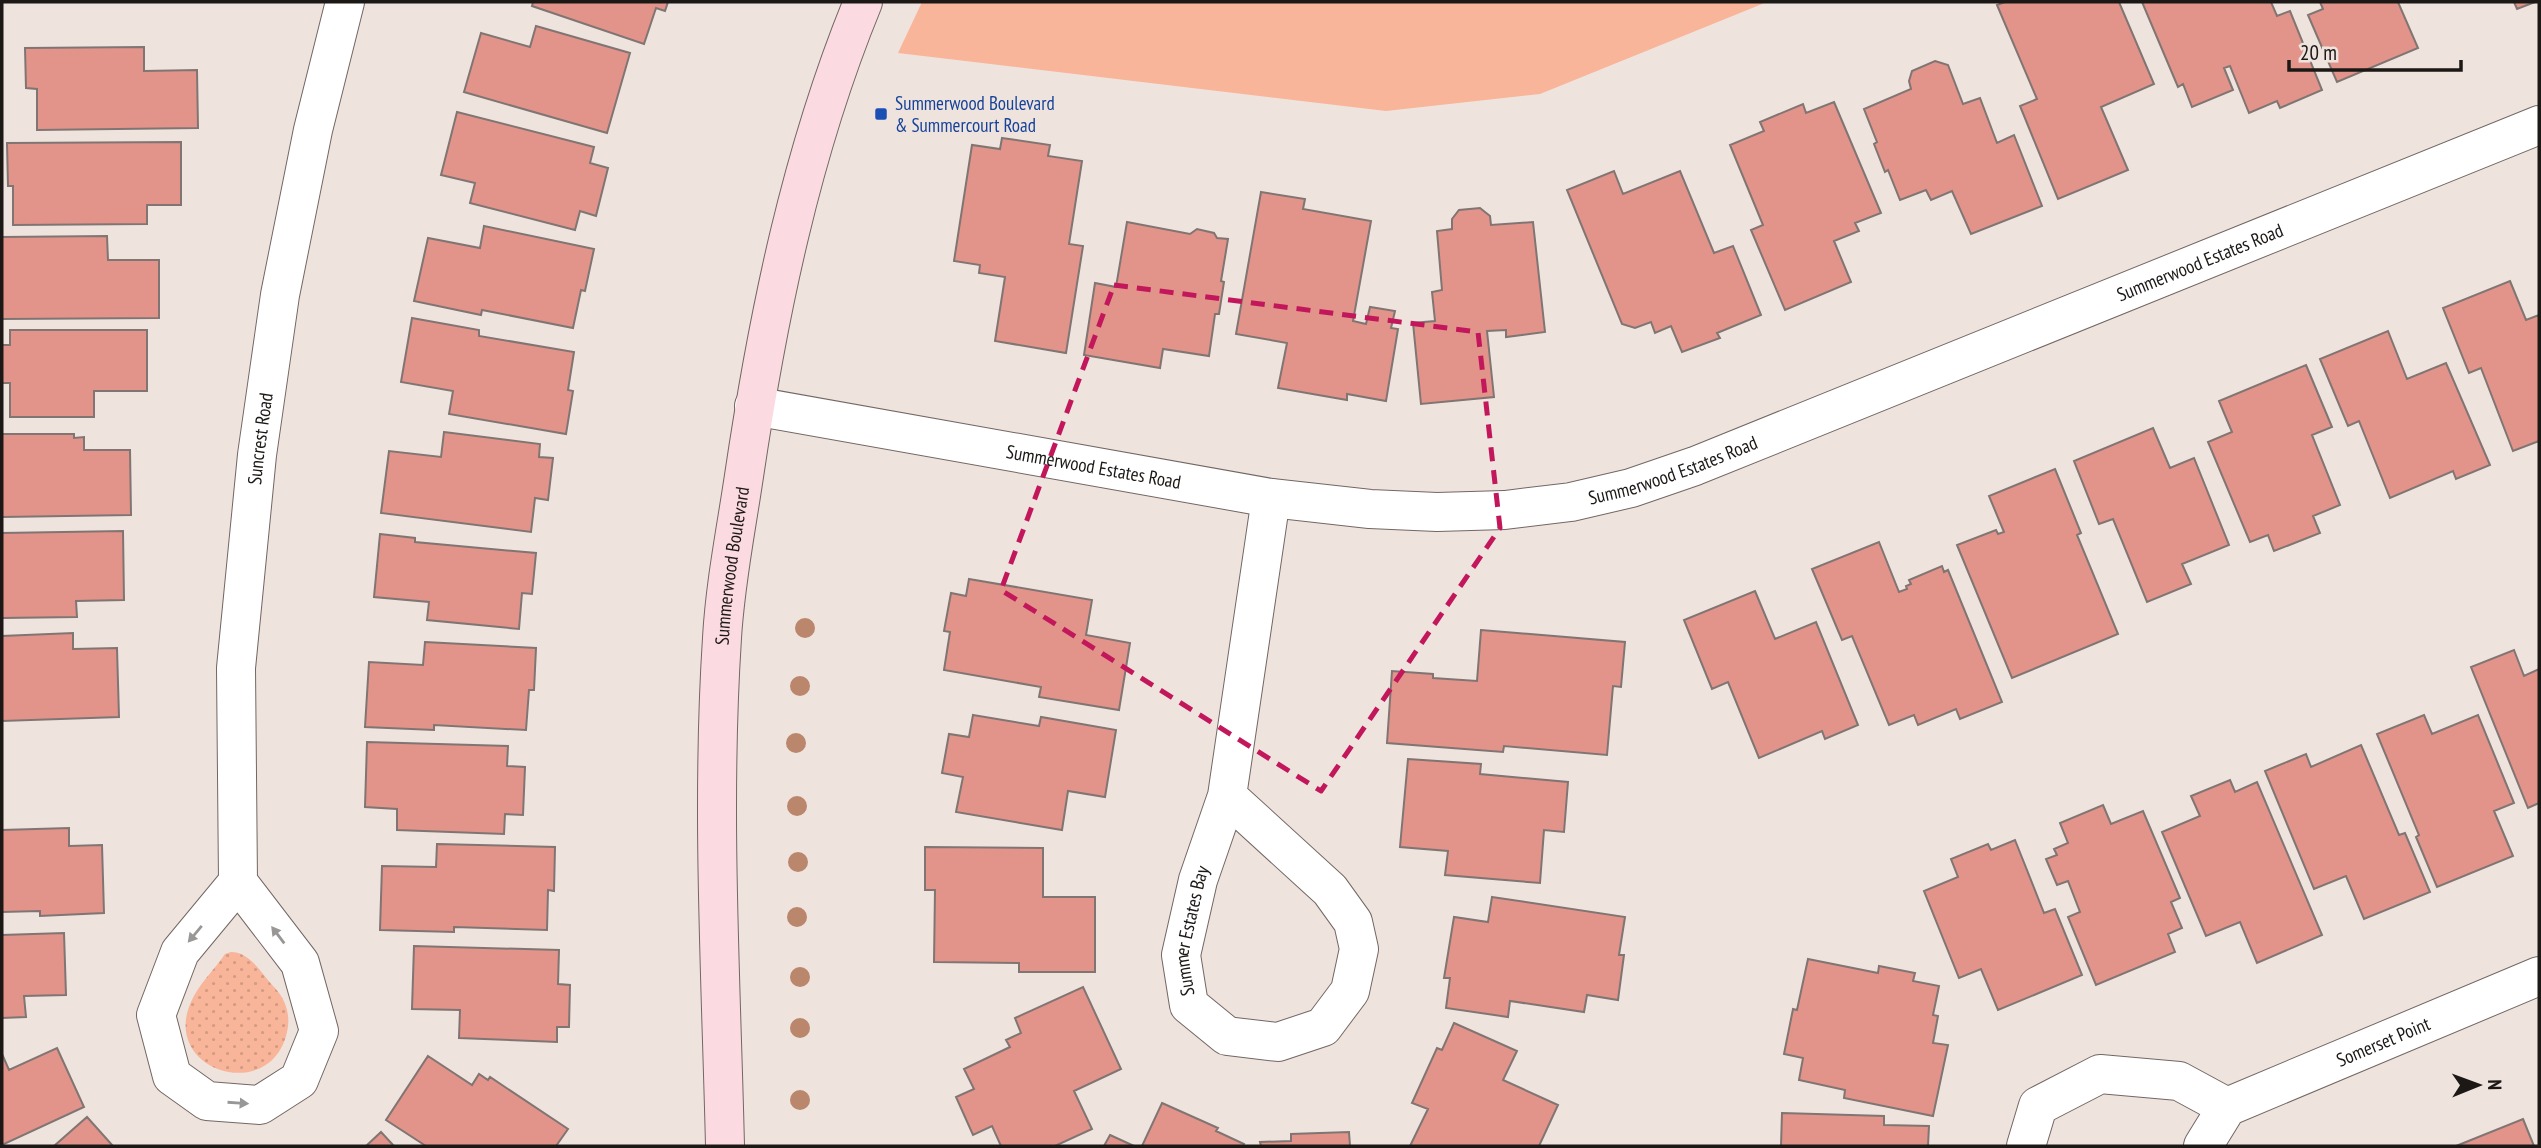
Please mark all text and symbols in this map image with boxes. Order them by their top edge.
scale bar [2289,28,2460,72]
text: 20 m [2300,39,2337,66]
place label: Summerwood Boulevard & Summercourt Road [895,91,1055,137]
marker: Summerwood Boulevard & Summercourt Road [873,106,889,122]
street label: Summerwood Estates Road [2113,218,2286,306]
street label: Suncrest Road [242,391,278,486]
street label: Summerwood Estates Road [1586,430,1761,510]
street label: Summerwood Estates Road [1004,439,1183,494]
street label: Summerwood Boulevard [710,485,754,646]
street label: Summer Estates Bay [1169,862,1214,998]
one-way arrow [187,925,203,943]
one-way arrow [272,926,286,944]
street label: Somerset Point [2333,1011,2434,1072]
north arrow [2443,1050,2513,1120]
text: N [2483,1079,2507,1090]
one-way arrow [227,1098,249,1109]

